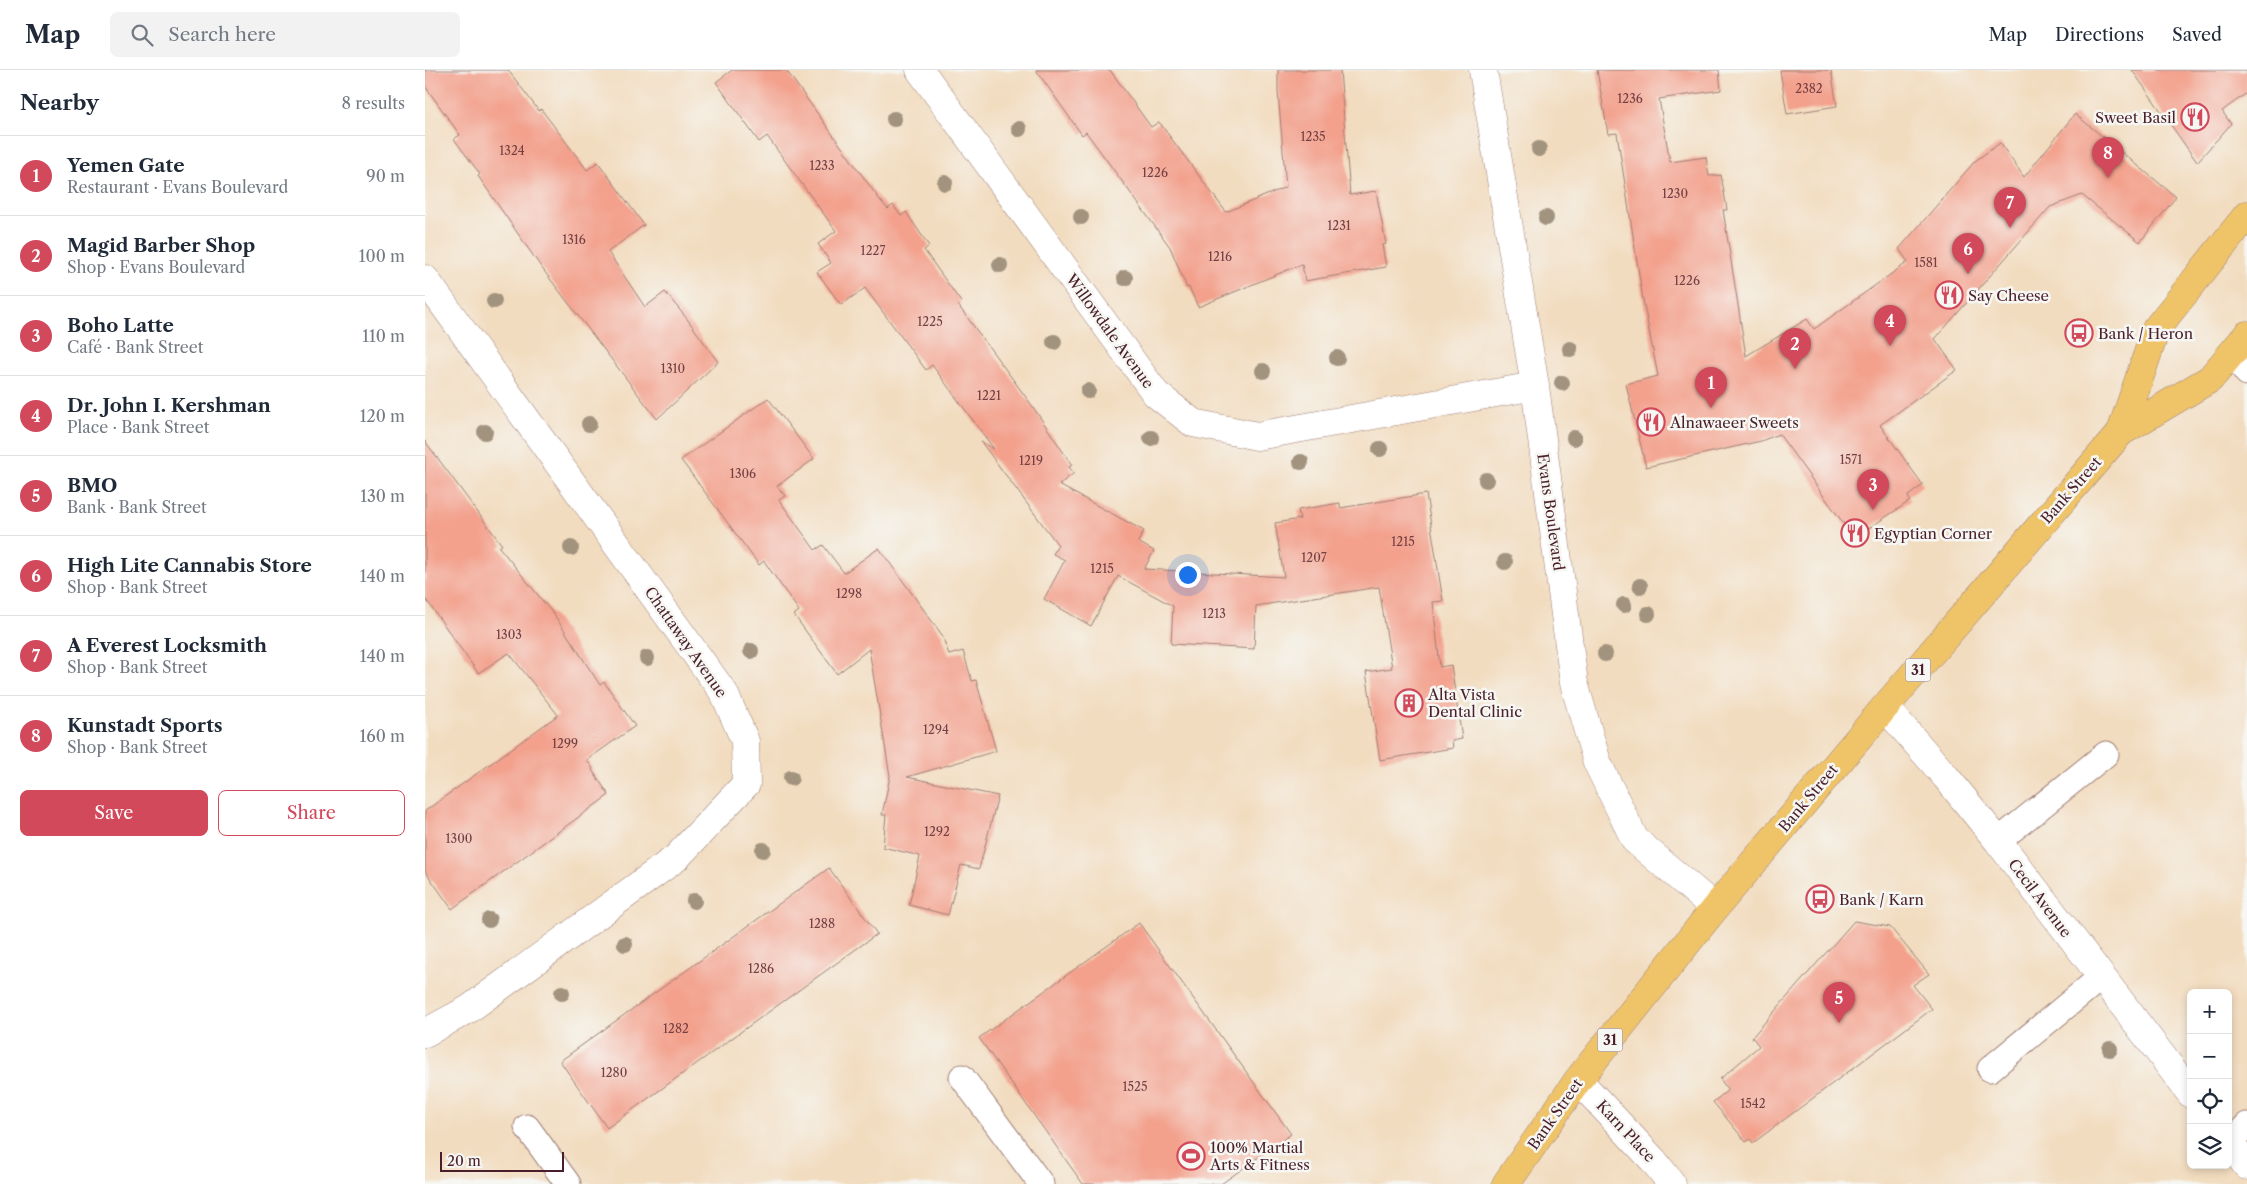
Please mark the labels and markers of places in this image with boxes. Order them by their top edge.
restaurant icon: Sweet Basil [2180,102,2210,132]
place label: Sweet Basil [2095,108,2177,127]
pin: 8 [2092,137,2124,178]
pin: 7 [1994,187,2026,228]
pin: 6 [1952,233,1984,274]
restaurant icon: Say Cheese [1934,280,1964,310]
place label: Say Cheese [1968,286,2049,305]
pin: 4 [1874,305,1906,346]
bus stop icon: Bank / Heron [2064,318,2094,348]
place label: Bank / Heron [2098,324,2194,343]
pin: 2 [1779,328,1811,369]
pin: 1 [1695,367,1727,408]
restaurant icon: Alnawaeer Sweets [1636,407,1666,437]
place label: Alnawaeer Sweets [1669,413,1799,432]
pin: 3 [1857,469,1889,510]
restaurant icon: Egyptian Corner [1840,518,1870,548]
place label: Egyptian Corner [1874,524,1993,543]
place label: Alta Vista Dental Clinic [1427,685,1522,721]
building icon: Alta Vista Dental Clinic [1394,688,1424,718]
bus stop icon: Bank / Karn [1805,884,1835,914]
place label: Bank / Karn [1839,890,1924,909]
pin: 5 [1823,982,1855,1023]
place label: 100% Martial Arts & Fitness [1209,1138,1310,1174]
sports icon: 100% Martial Arts & Fitness [1176,1141,1206,1171]

